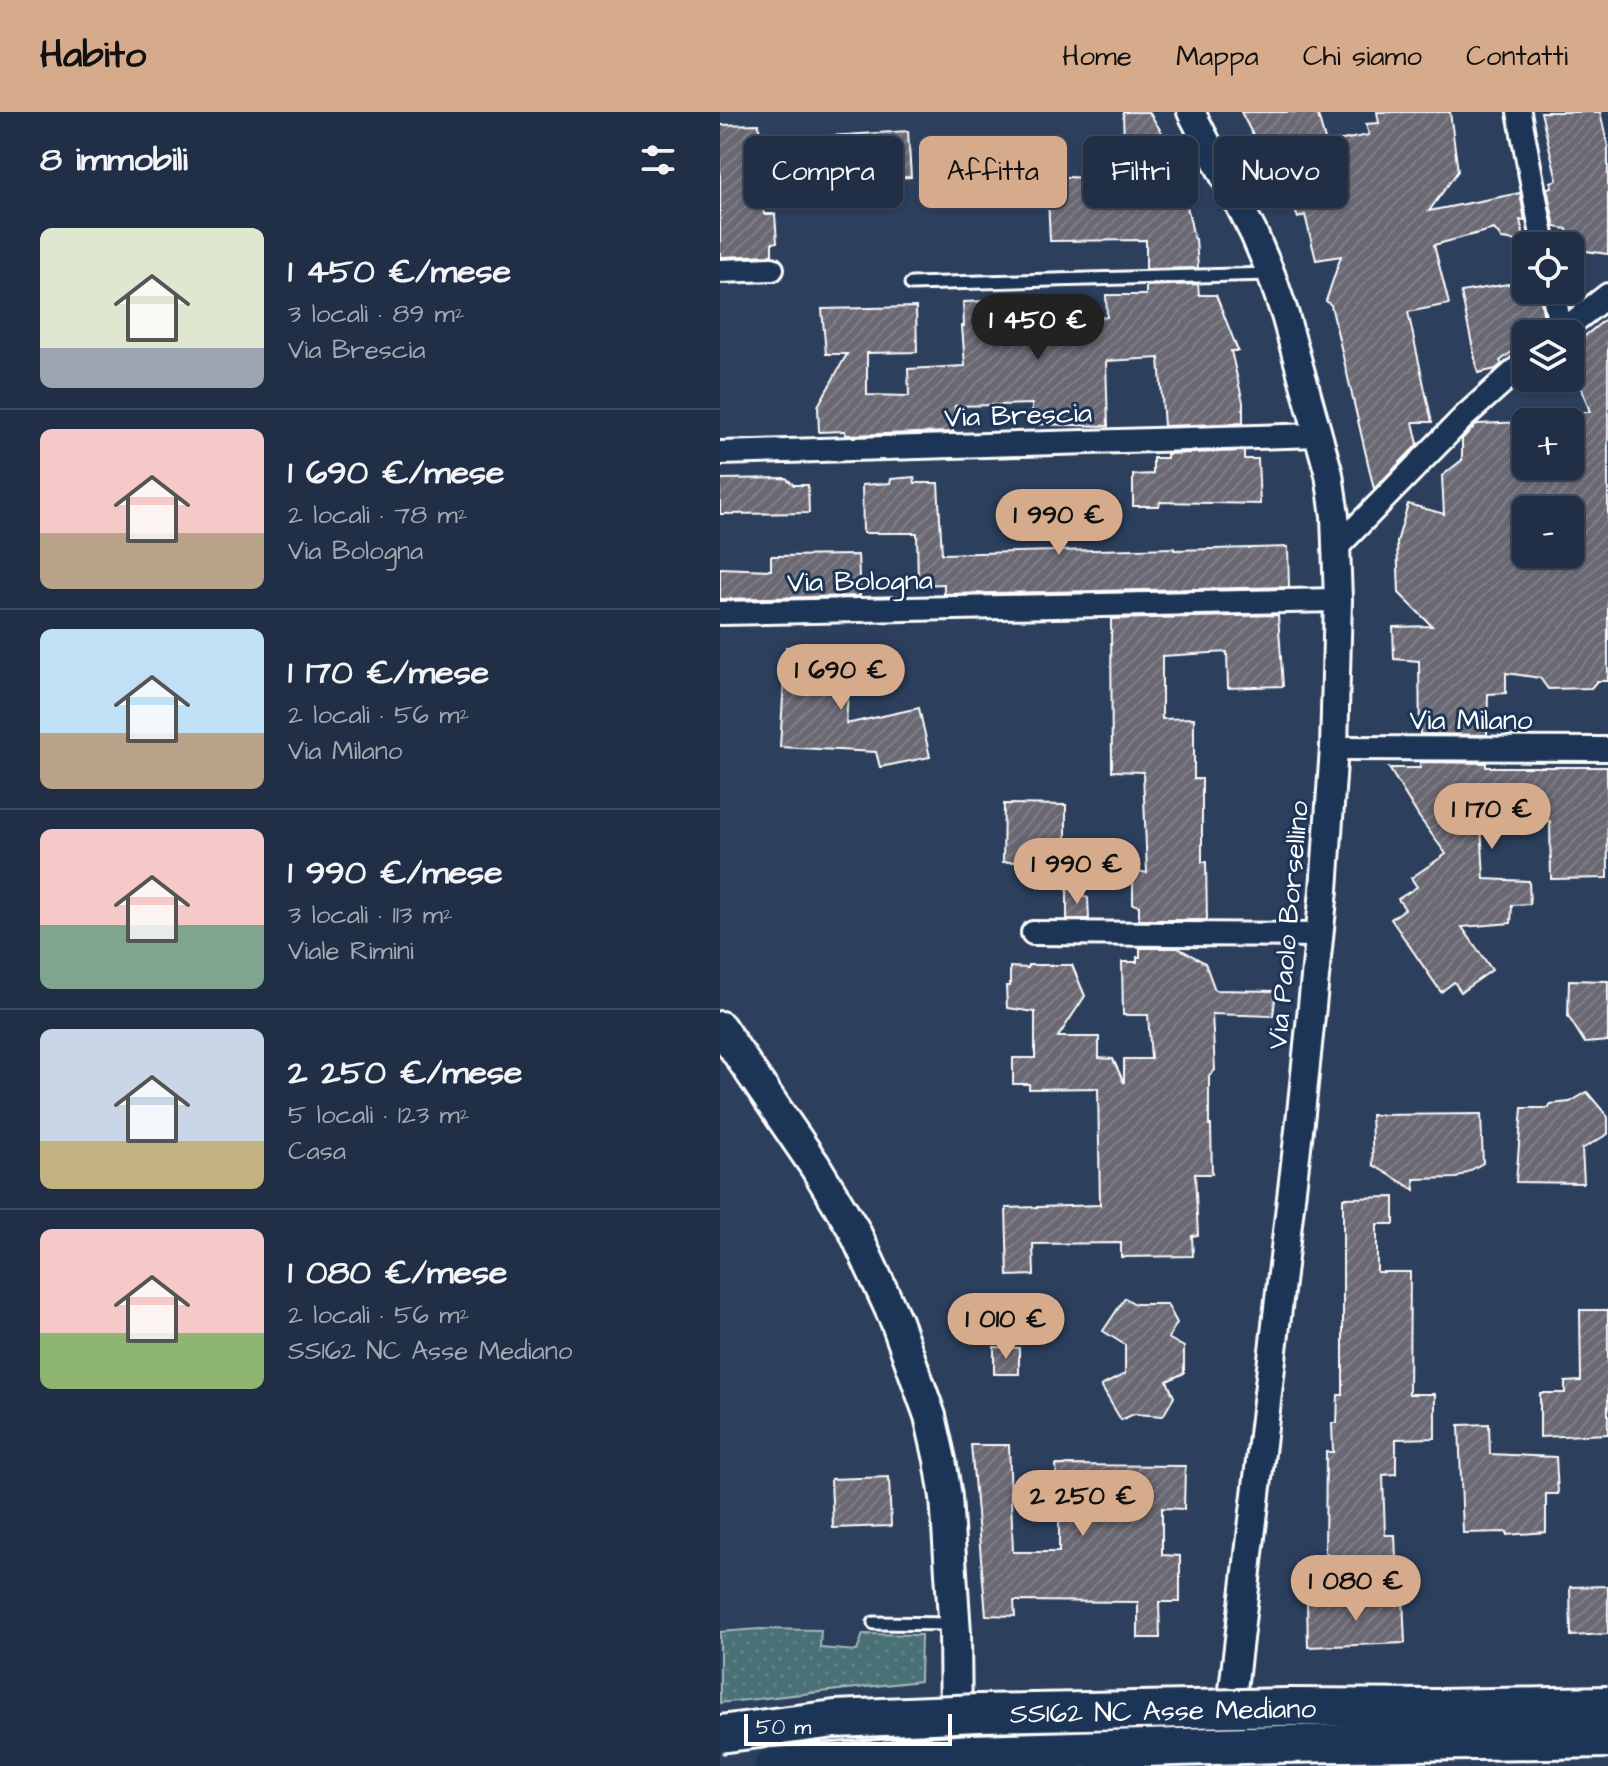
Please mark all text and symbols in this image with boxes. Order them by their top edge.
text: Habito [40,30,146,82]
text: Home [1062,37,1132,76]
text: Mappa [1176,37,1259,76]
text: Chi siamo [1303,37,1422,76]
text: Contatti [1466,37,1568,76]
text: 8 immobili [40,136,188,184]
chip: Compra [744,136,903,208]
chip: Affitta [919,136,1067,208]
chip: Filtri [1083,136,1198,208]
chip: Nuovo [1214,136,1348,208]
icon: filters [636,138,680,182]
map controls [1512,232,1584,568]
button: locate [1512,232,1584,304]
text: 1 450 €/mese [288,248,511,296]
icon: home [104,260,200,356]
pin: 1 450 € [964,294,1112,362]
text: 3 locali · 89 m² [288,296,465,332]
text: 1 450 € [989,302,1087,338]
button: layers [1512,320,1584,392]
text: Via Brescia [288,332,425,368]
street label: Via Brescia [943,393,1093,438]
button: + [1512,408,1584,480]
text: 1 690 €/mese [288,449,505,497]
icon: home [104,461,200,557]
pin: 1 990 € [985,489,1133,557]
button: − [1512,496,1584,568]
text: 2 locali · 78 m² [288,497,467,533]
text: 1 990 € [1014,497,1104,533]
text: Via Bologna [288,533,423,569]
street label: Via Bologna [787,561,933,603]
pin: 1 690 € [767,644,915,712]
text: 1 170 €/mese [288,649,489,697]
text: 1 690 € [795,652,887,688]
icon: home [104,661,200,757]
text: 2 locali · 56 m² [288,697,469,733]
street label: Via Milano [1409,701,1533,740]
text: Via Milano [288,733,402,769]
pin: 1 170 € [1418,783,1566,851]
text: 1 170 € [1452,791,1532,827]
street label: Via Paolo Borsellino [1258,799,1319,1051]
pin: 1 990 € [1003,838,1151,906]
text: 1 990 € [1032,846,1122,882]
text: 1 990 €/mese [288,849,503,897]
icon: home [104,861,200,957]
text: 3 locali · 113 m² [288,897,453,933]
text: Viale Rimini [288,933,414,969]
text: 2 250 €/mese [288,1049,522,1097]
icon: home [104,1061,200,1157]
text: 5 locali · 123 m² [288,1097,470,1133]
text: Casa [288,1133,346,1169]
text: 1 080 €/mese [288,1249,507,1297]
icon: home [104,1261,200,1357]
pin: 1 010 € [932,1293,1080,1361]
text: 2 locali · 56 m² [288,1297,469,1333]
text: 1 010 € [966,1301,1046,1337]
text: SS162 NC Asse Mediano [288,1333,572,1369]
pin: 2 250 € [1009,1470,1157,1538]
text: 2 250 € [1030,1478,1136,1514]
pin: 1 080 € [1282,1555,1430,1623]
text: 1 080 € [1309,1563,1403,1599]
street label: SS162 NC Asse Mediano [1010,1689,1317,1734]
scale bar [744,1710,952,1746]
text: 50 m [756,1712,811,1743]

